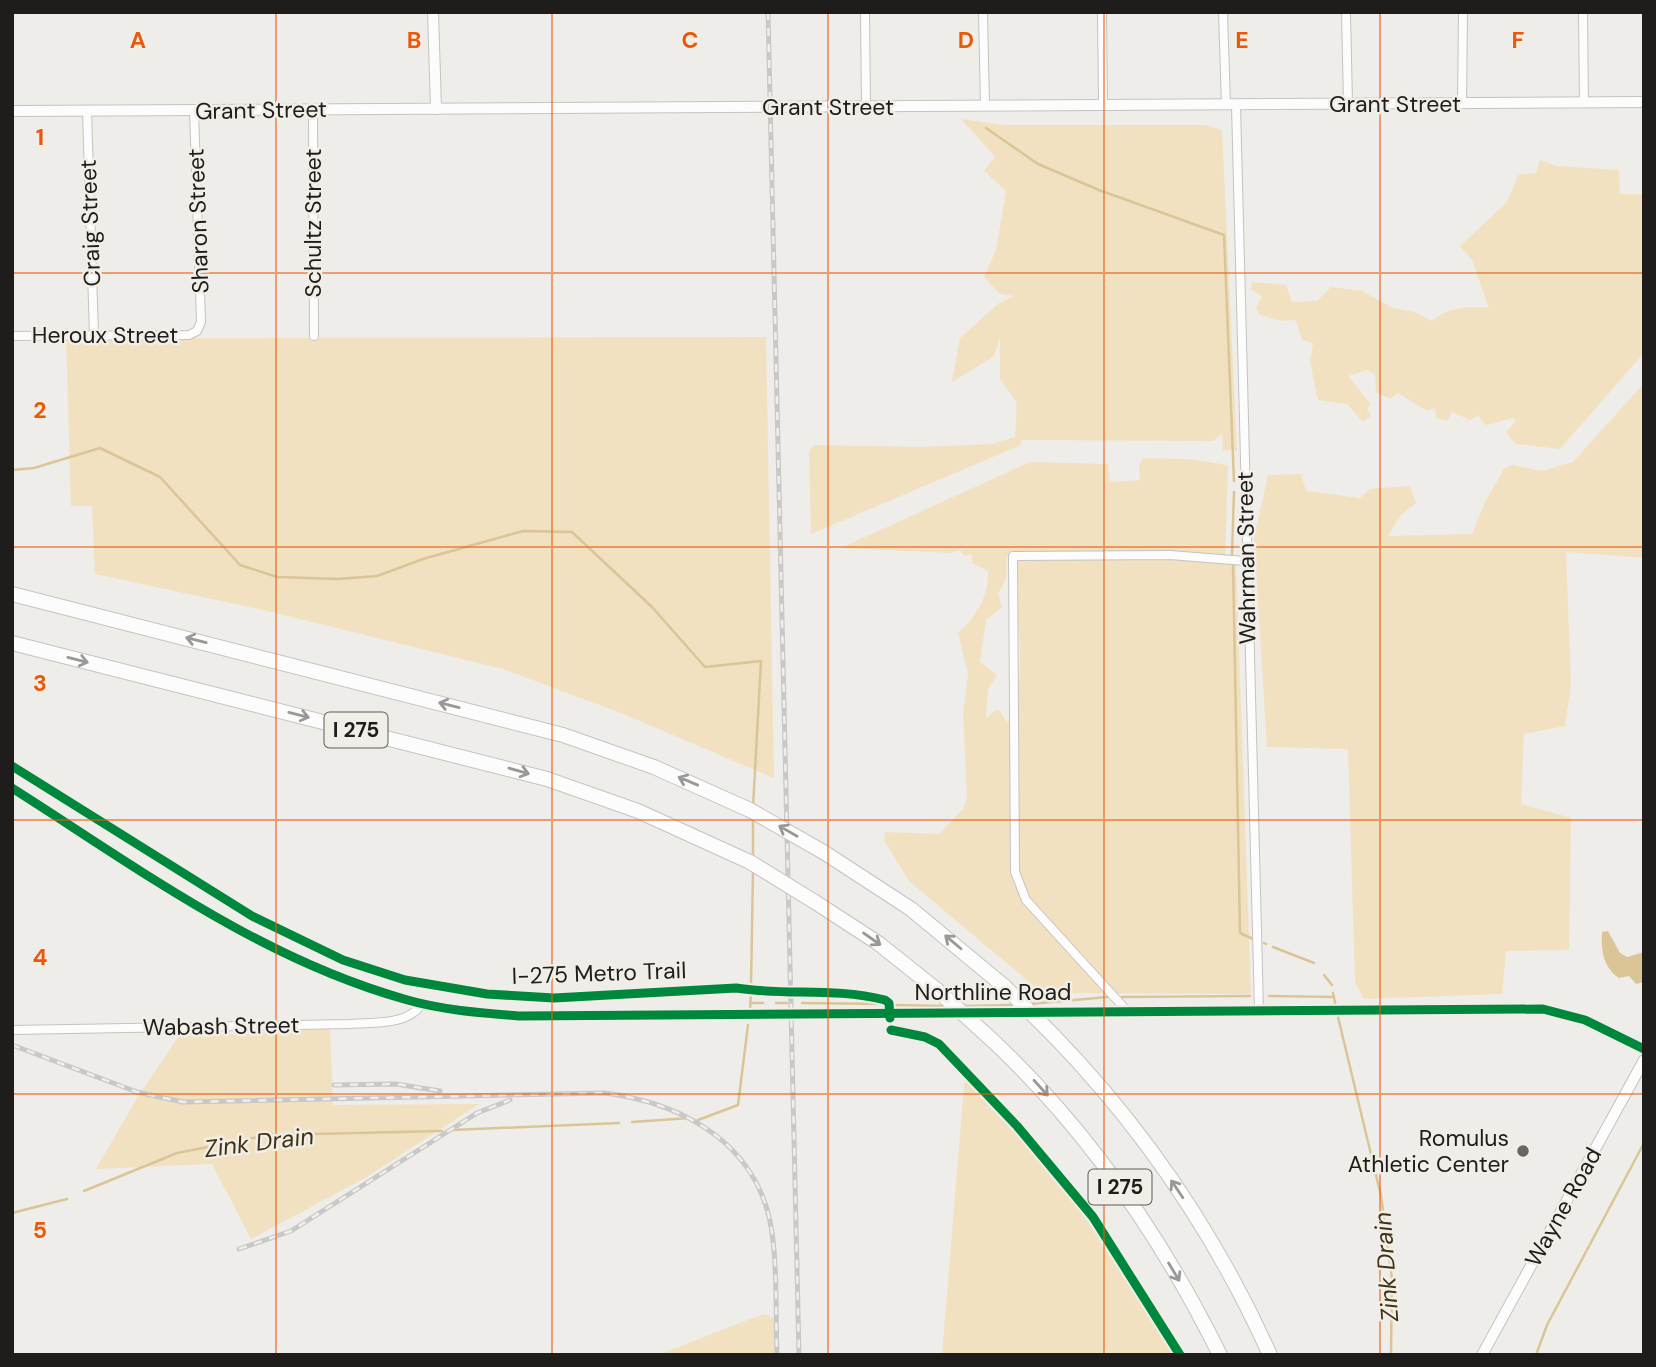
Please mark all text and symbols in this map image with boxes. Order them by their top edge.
text: A [130,25,146,55]
text: B [407,25,421,55]
text: C [682,25,698,55]
text: D [958,25,974,55]
text: E [1235,25,1249,55]
text: F [1512,25,1525,55]
street label: Grant Street [1329,89,1461,119]
street label: Grant Street [762,92,894,122]
street label: Grant Street [195,94,327,126]
text: 1 [36,122,44,152]
street label: Sharon Street [180,148,216,294]
street label: Schultz Street [298,149,328,297]
street label: Craig Street [73,159,107,287]
street label: Heroux Street [32,320,178,350]
text: 2 [33,395,47,425]
street label: Wahrman Street [1229,471,1263,645]
one-way arrow [185,633,207,646]
one-way arrow [67,654,89,667]
text: 3 [33,668,47,698]
one-way arrow [438,698,460,711]
one-way arrow [287,709,310,722]
road number: I 275 [324,712,388,748]
one-way arrow [508,766,530,779]
one-way arrow [678,774,700,787]
one-way arrow [778,824,798,838]
one-way arrow [862,932,881,946]
one-way arrow [944,934,962,950]
text: 4 [33,942,48,972]
street label: I-275 Metro Trail [511,955,687,991]
street label: Northline Road [915,977,1071,1007]
street label: Wabash Street [142,1010,300,1042]
one-way arrow [1032,1079,1049,1096]
water label: Zink Drain [203,1120,315,1164]
place label: Romulus Athletic Center [1348,1123,1509,1179]
street label: Wayne Road [1518,1142,1608,1272]
marker: Romulus Athletic Center [1515,1143,1531,1159]
road number: I 275 [1088,1170,1152,1204]
one-way arrow [1170,1180,1184,1199]
water label: Zink Drain [1367,1211,1405,1323]
text: 5 [33,1215,47,1245]
one-way arrow [1167,1261,1181,1281]

